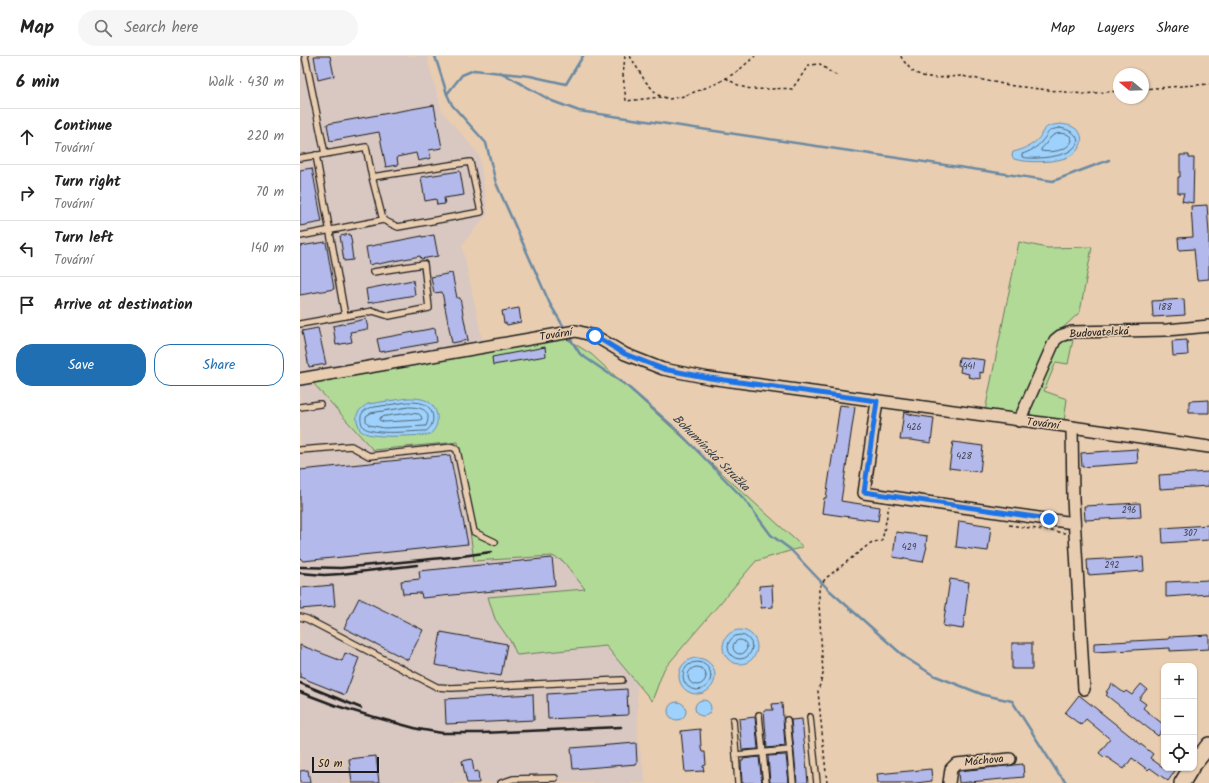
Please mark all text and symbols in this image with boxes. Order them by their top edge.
search box [78,10,358,46]
text: Map [20,13,54,43]
text: Search here [124,16,198,40]
icon: search [92,17,114,39]
text: Map [1051,17,1075,39]
text: Layers [1097,17,1135,39]
text: Share [1157,17,1189,39]
north arrow [1113,68,1149,104]
text: 6 min [16,69,60,96]
text: Walk · 430 m [208,72,284,93]
text: Continue [54,114,112,138]
icon: ahead [16,126,38,148]
text: 220 m [247,126,284,147]
text: Tovární [54,138,93,159]
text: Turn right [54,170,121,194]
icon: right [16,182,38,204]
text: 70 m [256,182,284,203]
text: Tovární [54,194,93,215]
text: Turn left [54,226,114,250]
icon: left [16,238,38,260]
text: 140 m [251,238,284,259]
text: Tovární [54,250,93,271]
text: Arrive at destination [54,293,193,317]
icon: arrive [16,294,38,316]
house number: 188 [1158,300,1172,315]
street label: Budovatelská [1069,322,1131,344]
street label: Tovární [538,323,576,346]
route start [586,327,604,345]
button: Save [16,344,146,386]
button: Share [154,344,284,386]
house number: 441 [963,359,976,374]
water label: Bohumínská Stružka [668,410,755,497]
street label: Tovární [1026,413,1063,435]
house number: 426 [906,420,922,435]
house number: 428 [956,449,972,464]
house number: 296 [1122,503,1136,518]
route end [1040,510,1058,528]
house number: 307 [1183,526,1198,541]
house number: 429 [902,540,917,555]
house number: 292 [1105,558,1119,573]
map controls [1161,663,1197,771]
button: + [1161,663,1197,699]
button: − [1161,699,1197,735]
button: locate [1161,735,1197,771]
street label: Máchova [963,750,1005,772]
scale bar [312,755,379,774]
text: 50 m [318,755,343,773]

